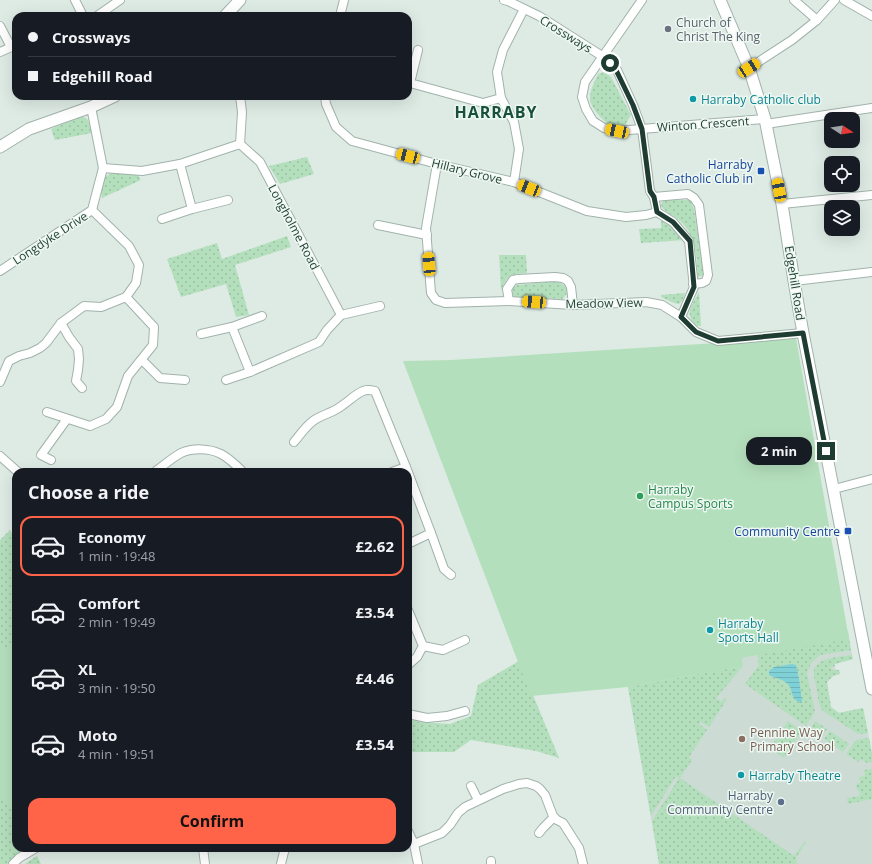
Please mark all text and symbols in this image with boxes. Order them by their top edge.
street label: Crossways [537,11,596,57]
place label: Church of Christ The King [676,14,761,45]
marker: Church of Christ The King [663,24,673,34]
text: Crossways [52,27,130,47]
route start [601,54,619,72]
car [736,56,762,80]
text: Edgehill Road [52,66,152,86]
place label: Harraby Catholic club [701,91,821,108]
marker: Harraby Catholic club [688,94,698,104]
district label: HARRABY [454,101,538,123]
street label: Winton Crescent [656,112,750,136]
north arrow [824,112,860,148]
map controls [824,112,860,236]
car [604,123,630,139]
car [395,147,421,165]
street label: Hillary Grove [430,154,504,188]
place label: Harraby Catholic Club in [666,156,754,187]
button: locate [824,156,860,192]
marker: Harraby Catholic Club in [756,166,766,176]
car [771,177,787,203]
car [516,178,542,198]
street label: Longholme Road [264,181,324,273]
button: layers [824,200,860,236]
street label: Longdyke Drive [9,207,91,269]
street label: Edgehill Road [781,244,809,322]
car [422,252,436,276]
street label: Meadow View [565,294,644,312]
car [522,295,546,309]
callout: 2 min [746,437,812,465]
text: 2 min [761,442,797,460]
route end [817,442,835,460]
text: Choose a ride [28,480,149,504]
place label: Harraby Campus Sports [648,481,733,512]
marker: Harraby Campus Sports [635,491,645,501]
place label: Community Centre [734,523,840,540]
marker: Community Centre [843,526,853,536]
text: Economy [78,527,146,547]
icon: car [30,528,66,564]
text: £2.62 [355,536,394,556]
text: 1 min · 19:48 [78,547,155,565]
text: Comfort [78,593,140,613]
icon: car [30,594,66,630]
text: £3.54 [355,602,394,622]
text: 2 min · 19:49 [78,613,155,631]
place label: Harraby Sports Hall [718,615,779,646]
marker: Harraby Sports Hall [705,625,715,635]
text: XL [78,659,96,679]
icon: car [30,660,66,696]
text: £4.46 [355,668,394,688]
text: 3 min · 19:50 [78,679,155,697]
place label: Pennine Way Primary School [750,724,834,755]
text: Moto [78,725,117,745]
icon: car [30,726,66,762]
text: £3.54 [355,734,394,754]
marker: Pennine Way Primary School [737,734,747,744]
text: 4 min · 19:51 [78,745,155,763]
place label: Harraby Theatre [749,767,841,784]
marker: Harraby Theatre [736,770,746,780]
place label: Harraby Community Centre [667,787,774,818]
marker: Harraby Community Centre [776,797,786,807]
button: Confirm [28,798,396,844]

